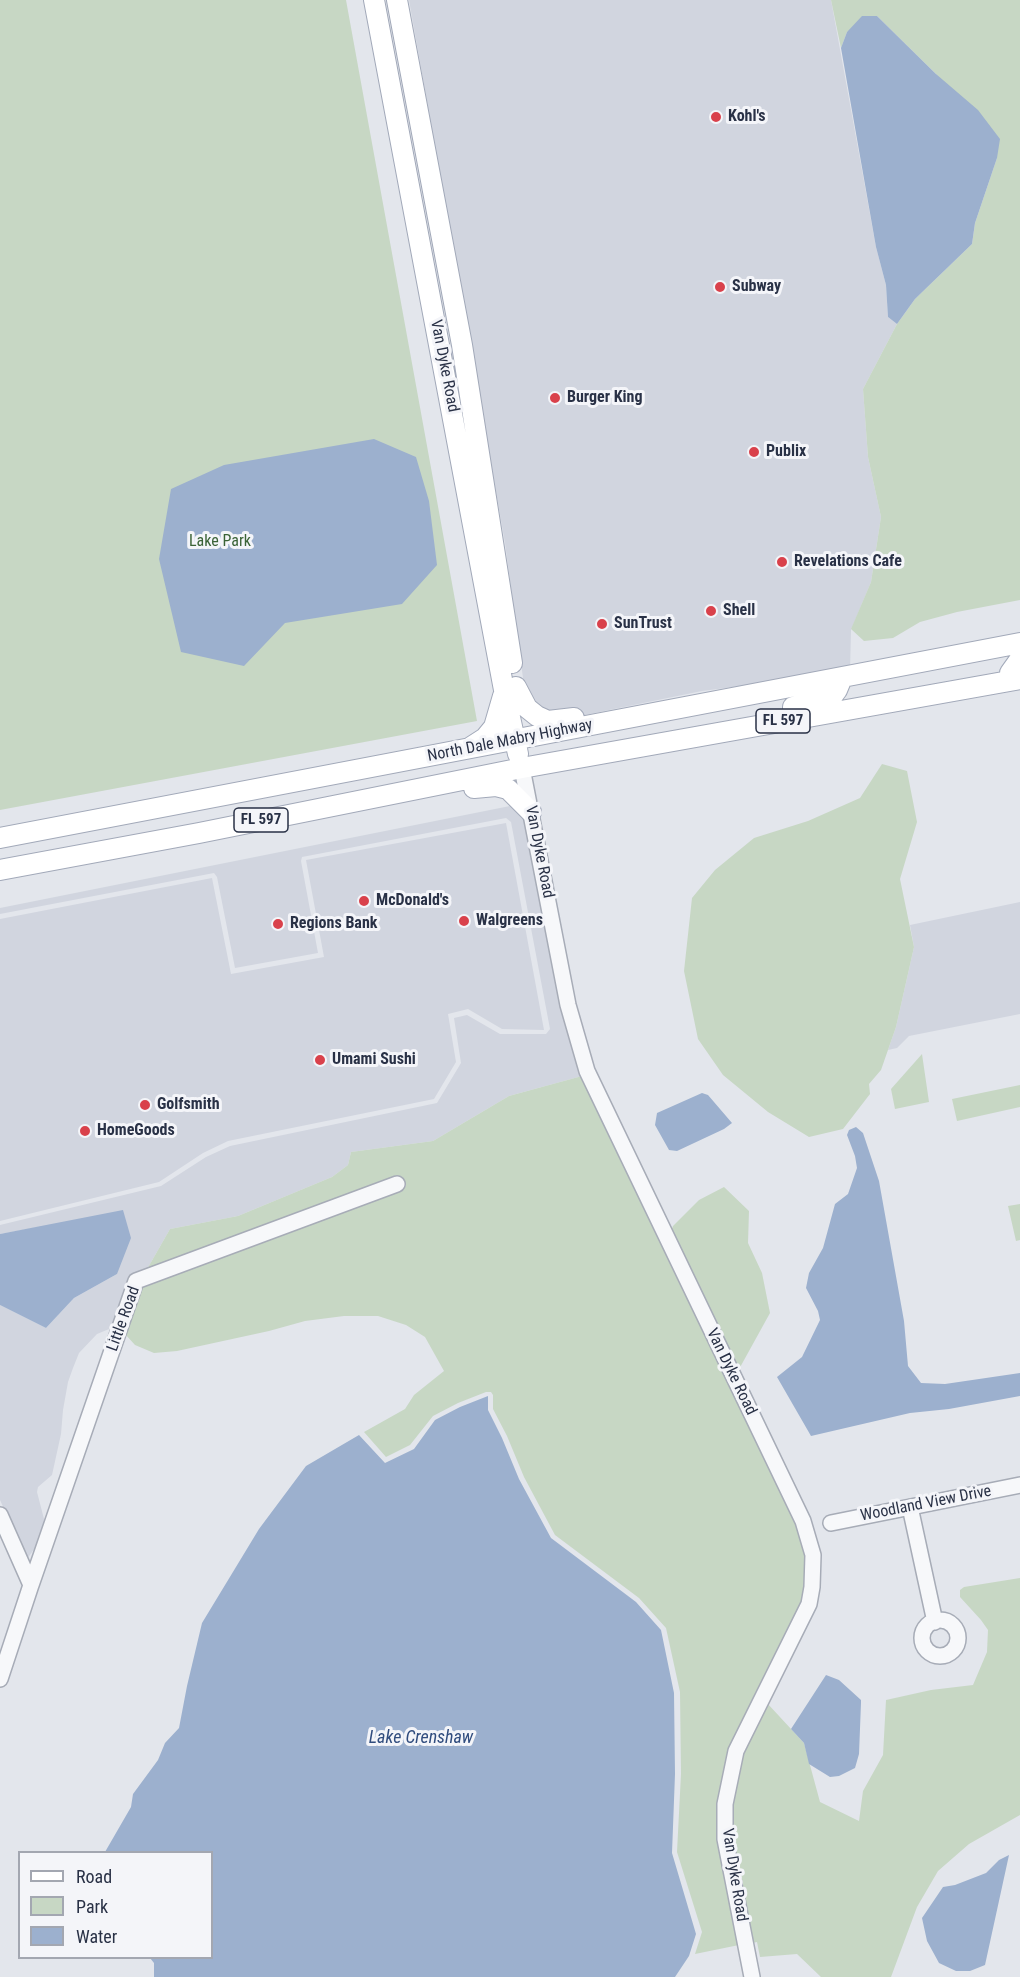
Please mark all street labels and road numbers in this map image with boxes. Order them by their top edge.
street label: Van Dyke Road [426,318,462,414]
road number: FL 597 [756,709,810,733]
street label: North Dale Mabry Highway [426,716,594,766]
street label: Van Dyke Road [521,804,557,900]
road number: FL 597 [234,808,288,832]
street label: Little Road [103,1284,145,1354]
street label: Van Dyke Road [702,1326,760,1418]
street label: Woodland View Drive [859,1482,993,1526]
street label: Van Dyke Road [717,1827,751,1923]

